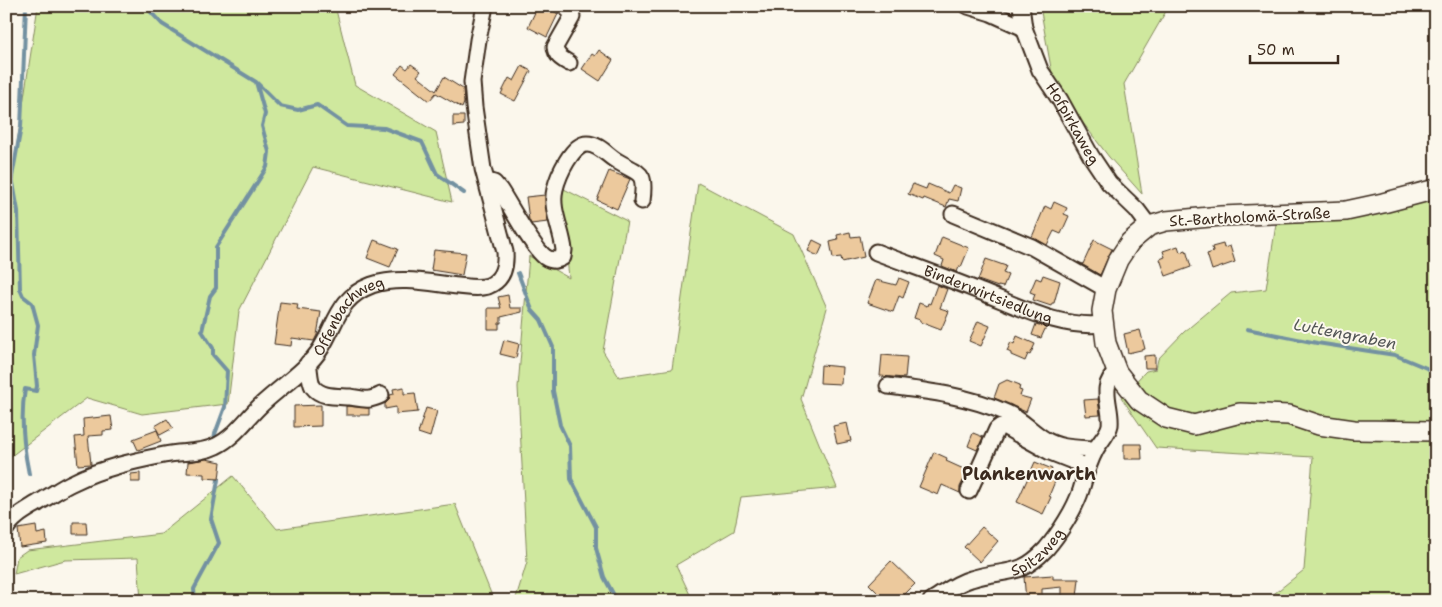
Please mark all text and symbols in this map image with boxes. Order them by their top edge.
scale bar [1250,32,1337,64]
text: 50 m [1257,40,1295,60]
street label: Hofpirkaweg [1041,79,1104,169]
street label: St.-Bartholomä-Straße [1169,203,1331,231]
street label: Binderwirtsiedlung [921,261,1055,329]
street label: Offenbachweg [308,272,386,360]
water label: Luttengraben [1292,314,1398,354]
district label: Plankenwarth [962,462,1096,486]
street label: Spitzweg [1009,524,1069,581]

